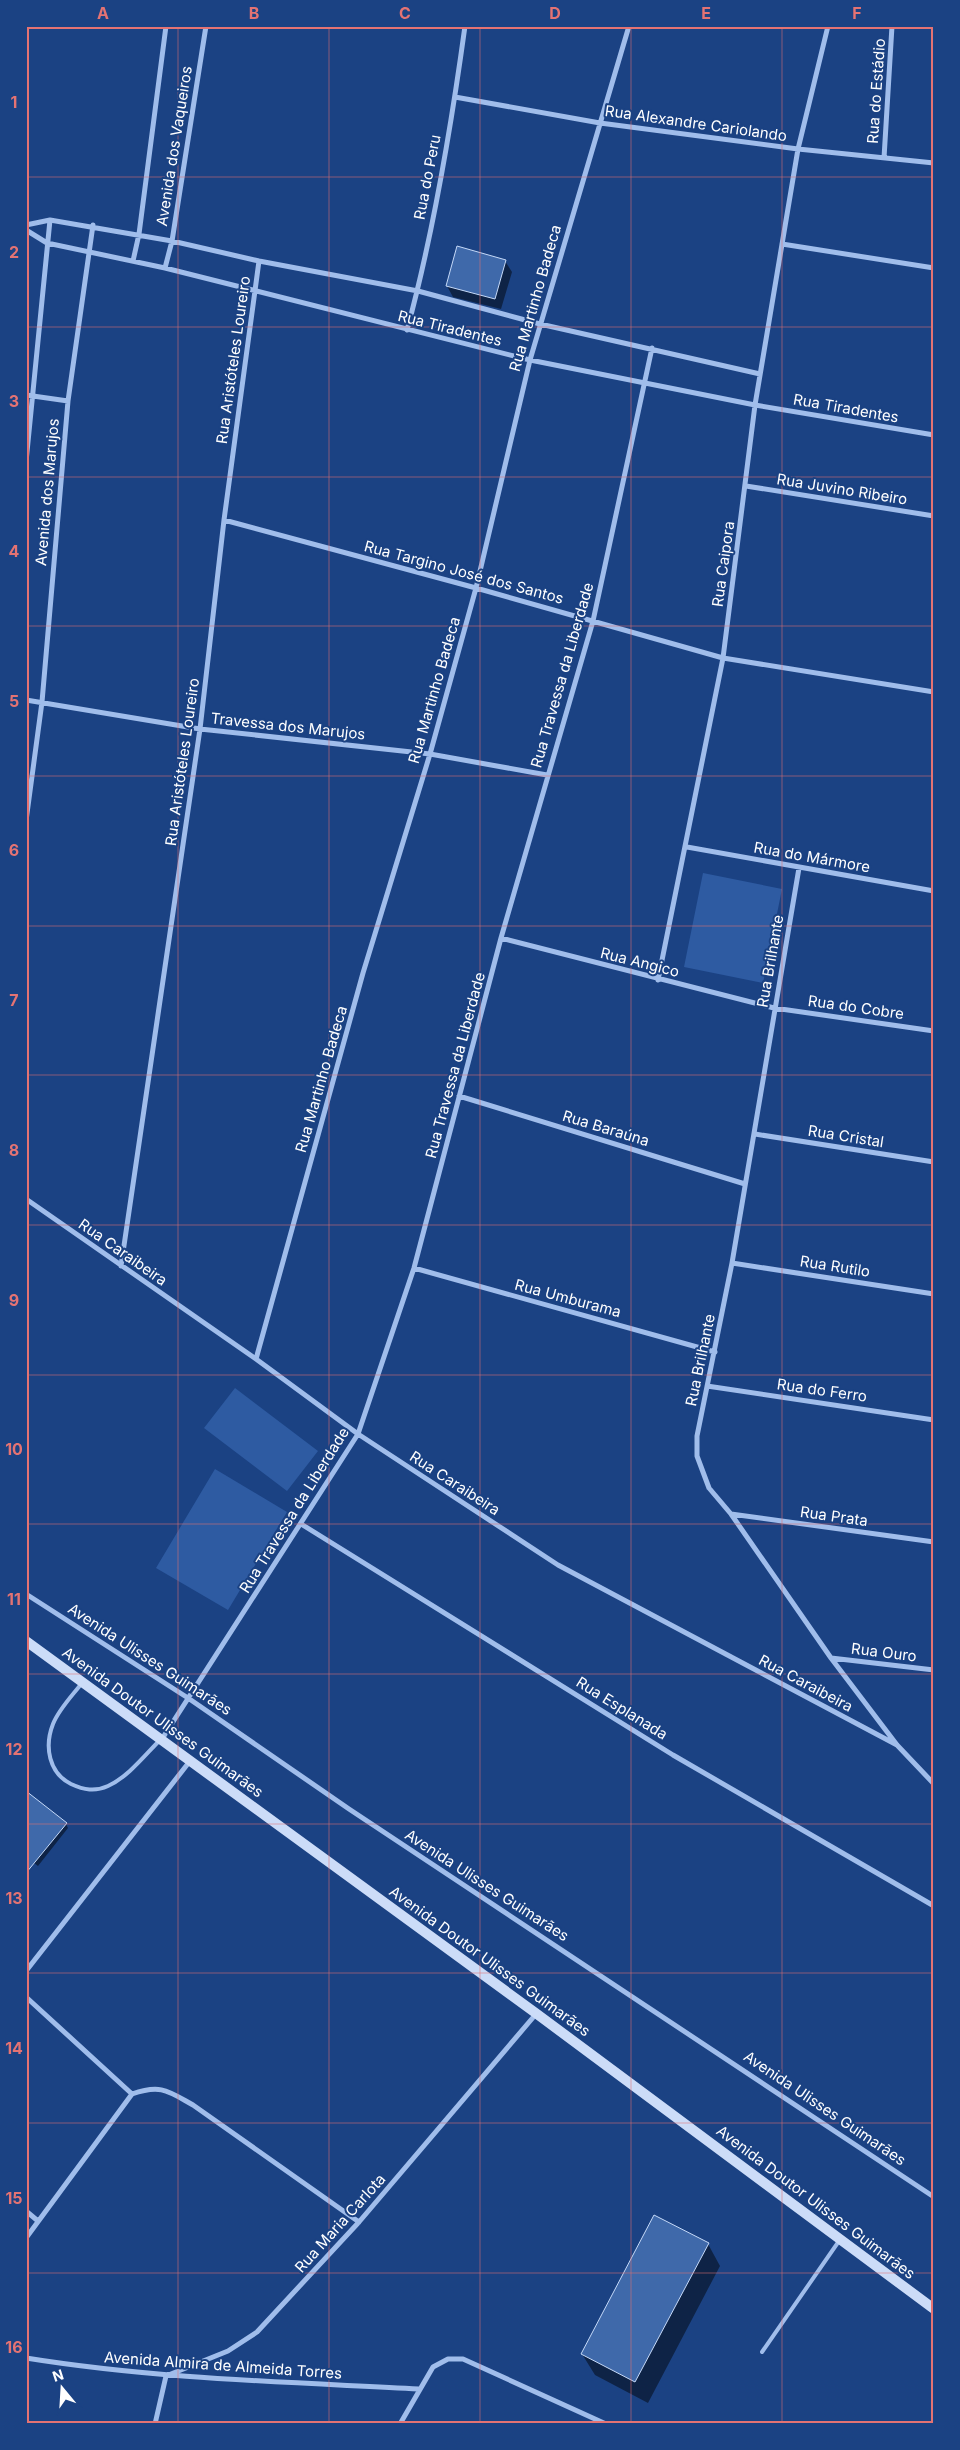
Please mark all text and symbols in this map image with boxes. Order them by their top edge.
text: A [97,3,109,23]
text: B [249,3,259,23]
text: C [399,3,411,23]
text: D [549,3,561,23]
text: E [701,3,711,23]
text: F [852,3,862,23]
street label: Rua do Estádio [863,38,889,144]
street label: Avenida dos Vaqueiros [152,65,196,227]
text: 1 [11,92,17,112]
street label: Rua Alexandre Cariolando [604,101,788,145]
street label: Rua do Peru [409,133,445,221]
street label: Rua Martinho Badeca [505,222,565,374]
text: 2 [9,242,19,262]
street label: Rua Aristóteles Loureiro [212,275,254,445]
street label: Rua Tiradentes [396,306,504,350]
street label: Rua Tiradentes [792,389,900,427]
text: 3 [9,391,19,411]
street label: Avenida dos Marujos [31,417,63,566]
street label: Rua Juvino Ribeiro [775,469,909,509]
street label: Rua Caipora [708,520,738,608]
street label: Rua Targino José dos Santos [362,536,566,608]
text: 4 [9,541,20,561]
street label: Rua Travessa da Liberdade [526,580,598,770]
street label: Rua Martinho Badeca [404,614,464,766]
street label: Rua Aristóteles Loureiro [161,677,203,847]
text: 5 [9,691,19,711]
street label: Travessa dos Marujos [210,708,366,744]
street label: Rua do Mármore [752,837,872,877]
text: 6 [9,840,19,860]
street label: Rua Brilhante [753,913,787,1009]
street label: Rua Angico [599,943,681,981]
street label: Rua Travessa da Liberdade [421,970,489,1160]
text: 7 [9,990,19,1010]
street label: Rua do Cobre [807,991,905,1023]
street label: Rua Martinho Badeca [291,1003,351,1155]
street label: Rua Baraúna [560,1106,652,1150]
street label: Rua Cristal [807,1121,885,1151]
text: 8 [9,1140,19,1160]
street label: Rua Caraibeira [75,1214,171,1290]
street label: Rua Rutilo [799,1251,871,1281]
street label: Rua Umburama [513,1275,623,1321]
text: 9 [9,1290,19,1310]
street label: Rua Brilhante [681,1312,719,1408]
street label: Rua do Ferro [776,1374,868,1406]
street label: Rua Travessa da Liberdade [235,1424,353,1596]
text: 10 [5,1439,23,1459]
street label: Rua Caraibeira [406,1447,504,1519]
street label: Rua Prata [799,1502,869,1530]
text: 11 [7,1589,21,1609]
street label: Avenida Ulisses Guimarães [64,1599,236,1719]
street label: Rua Ouro [850,1639,918,1665]
street label: Avenida Doutor Ulisses Guimarães [59,1643,267,1801]
street label: Rua Caraibeira [756,1650,856,1716]
street label: Rua Esplanada [573,1672,671,1744]
text: 12 [6,1739,22,1759]
street label: Avenida Ulisses Guimarães [401,1825,573,1945]
street label: Avenida Doutor Ulisses Guimarães [386,1882,594,2040]
text: 13 [5,1888,23,1908]
text: 14 [5,2038,23,2058]
street label: Avenida Ulisses Guimarães [740,2047,910,2170]
street label: Avenida Doutor Ulisses Guimarães [713,2121,919,2283]
street label: Rua Maria Carlota [291,2170,389,2276]
text: 15 [5,2188,23,2208]
text: 16 [5,2337,23,2357]
street label: Avenida Almira de Almeida Torres [103,2347,343,2383]
north arrow [38,2362,88,2412]
text: N [50,2365,66,2385]

